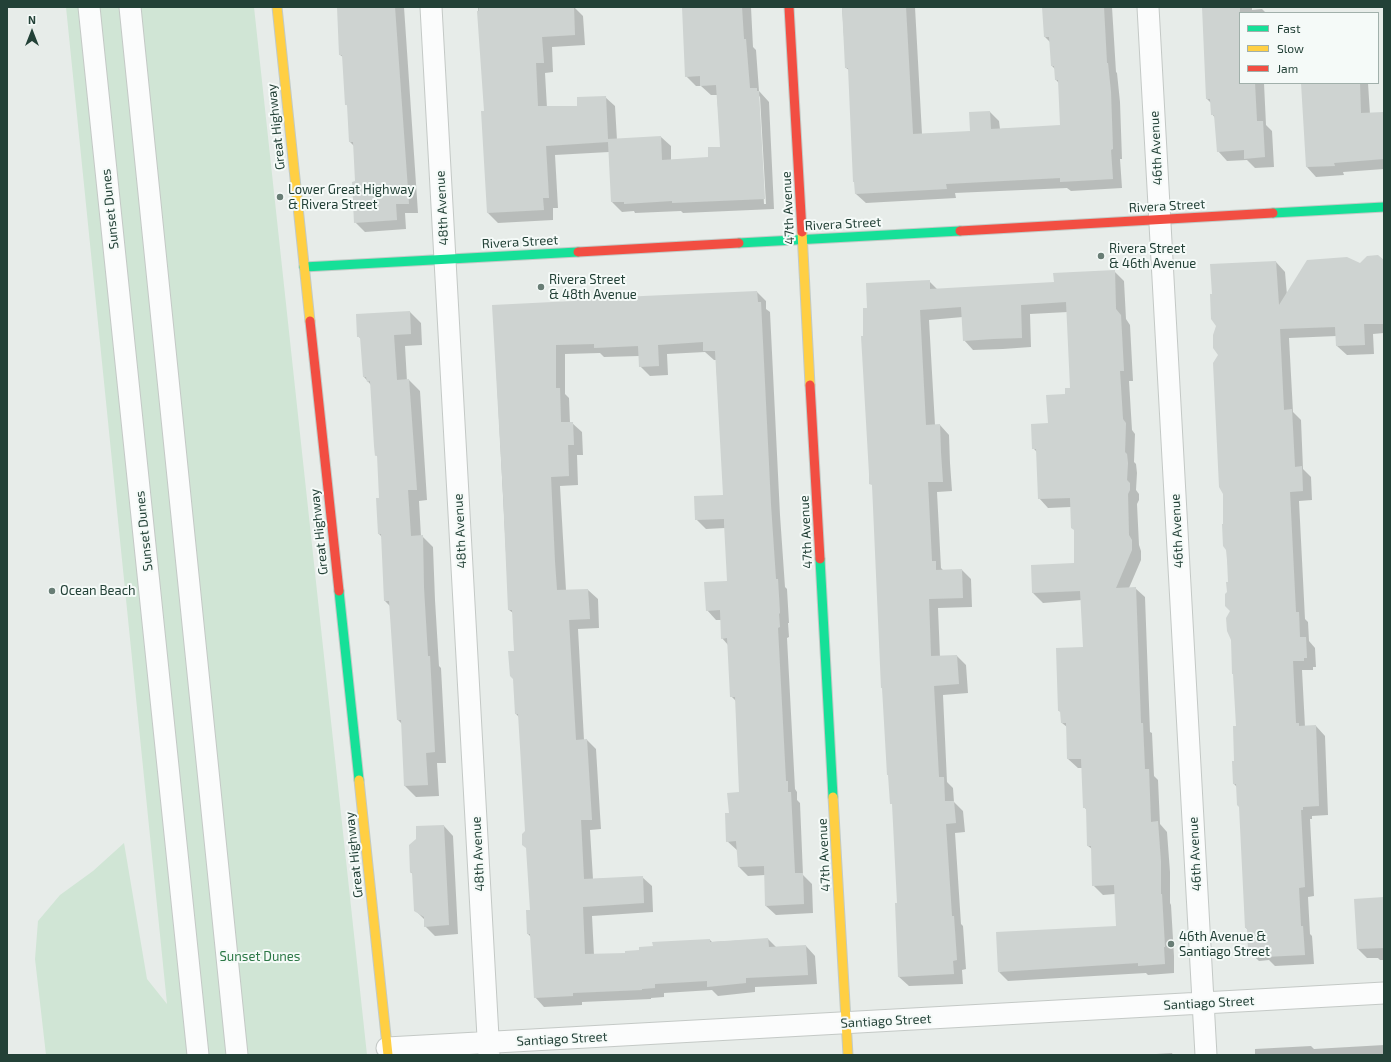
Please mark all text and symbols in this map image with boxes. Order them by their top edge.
north arrow [12,12,52,52]
legend [1239,12,1379,84]
text: N [28,13,36,26]
text: Fast [1277,21,1300,35]
text: Slow [1277,41,1304,55]
text: Jam [1277,61,1298,75]
street label: Great Highway [264,83,288,171]
street label: 46th Avenue [1146,110,1166,186]
street label: Sunset Dunes [98,168,122,250]
street label: 48th Avenue [432,170,452,246]
street label: 47th Avenue [778,171,798,245]
place label: Lower Great Highway & Rivera Street [288,182,414,213]
marker: Lower Great Highway & Rivera Street [275,192,285,202]
street label: Rivera Street [1128,196,1206,216]
street label: Rivera Street [804,214,882,234]
street label: Rivera Street [481,232,559,252]
place label: Rivera Street & 46th Avenue [1109,241,1196,272]
marker: Rivera Street & 46th Avenue [1096,251,1106,261]
place label: Rivera Street & 48th Avenue [549,272,637,303]
marker: Rivera Street & 48th Avenue [536,282,546,292]
street label: Great Highway [307,488,331,576]
street label: Sunset Dunes [132,490,156,572]
street label: 48th Avenue [450,493,470,569]
street label: 46th Avenue [1167,493,1187,569]
street label: 47th Avenue [796,495,816,569]
place label: Ocean Beach [60,583,136,599]
marker: Ocean Beach [47,586,57,596]
street label: Great Highway [342,811,366,899]
street label: 48th Avenue [468,816,488,892]
street label: 46th Avenue [1185,816,1205,892]
street label: 47th Avenue [814,818,834,892]
place label: 46th Avenue & Santiago Street [1179,929,1270,960]
marker: 46th Avenue & Santiago Street [1166,939,1176,949]
park label: Sunset Dunes [220,949,300,965]
street label: Santiago Street [1163,993,1255,1013]
street label: Santiago Street [840,1011,932,1031]
street label: Santiago Street [516,1029,608,1049]

